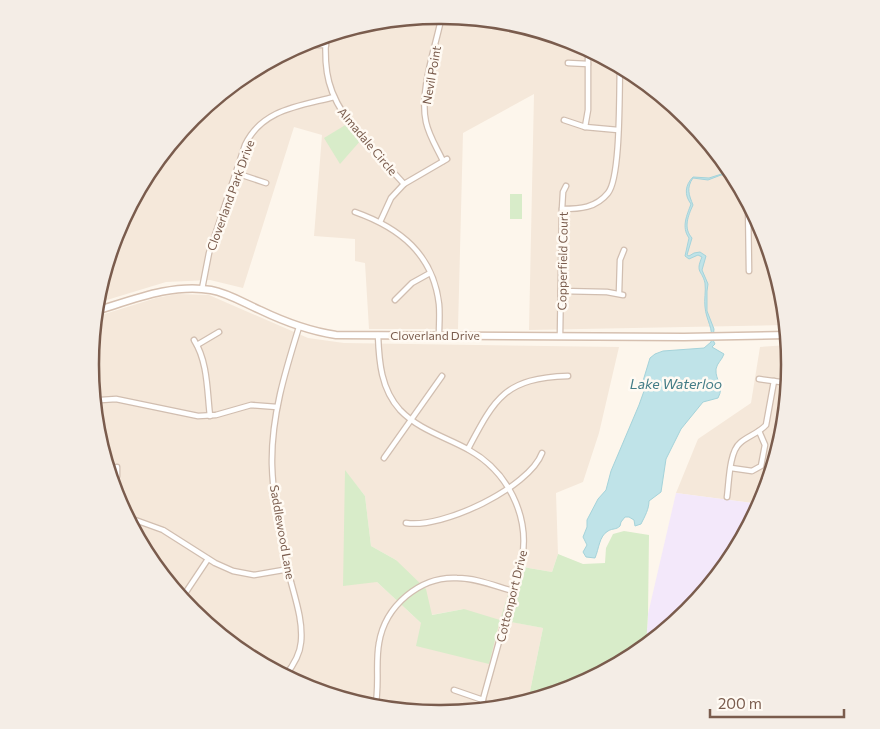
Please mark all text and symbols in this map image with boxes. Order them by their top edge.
street label: Nevil Point [419,45,443,105]
street label: Almadale Circle [336,104,400,178]
street label: Cloverland Park Drive [203,138,257,252]
street label: Copperfield Court [554,211,570,311]
street label: Cloverland Drive [390,328,480,342]
water label: Lake Waterloo [630,375,722,392]
street label: Saddlewood Lane [268,484,298,580]
street label: Cottonport Drive [493,549,529,643]
scale bar [710,686,844,718]
text: 200 m [718,694,762,712]

